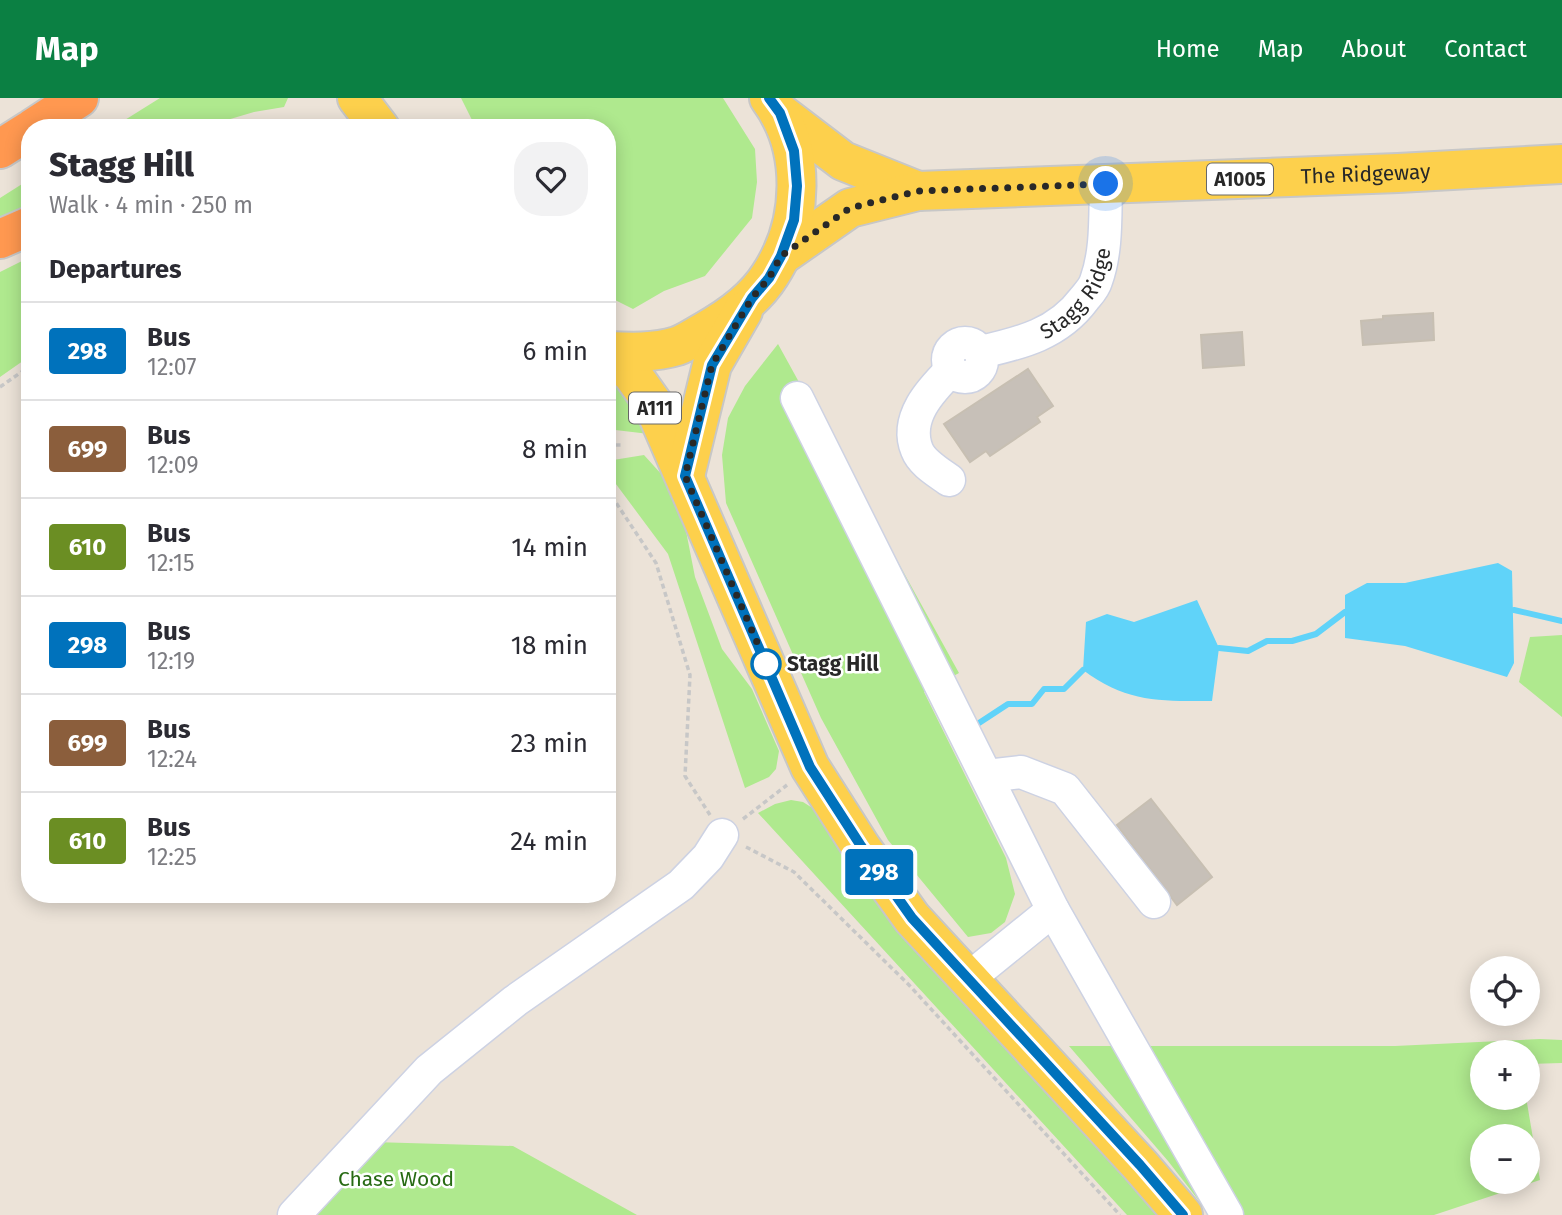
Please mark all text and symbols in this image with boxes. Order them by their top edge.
text: Map [35,29,99,69]
text: Home [1156,35,1220,63]
text: Map [1258,35,1304,63]
text: About [1342,35,1406,63]
text: Contact [1444,35,1527,63]
button: heart [514,142,588,216]
text: Stagg Hill [49,145,194,185]
street label: The Ridgeway [1300,158,1432,190]
road number: A1005 [1207,164,1273,194]
your location [1088,166,1123,201]
text: Walk · 4 min · 250 m [49,191,253,219]
street label: Stagg Ridge [1036,246,1116,345]
text: Departures [49,254,182,285]
text: Bus [147,322,190,353]
text: 6 min [522,336,588,367]
text: 298 [68,337,107,365]
text: 12:07 [147,353,196,381]
road number: A111 [629,392,681,424]
text: Bus [147,420,190,451]
text: 8 min [522,434,588,465]
text: 699 [67,435,108,463]
text: 12:09 [147,451,199,479]
text: Bus [147,518,190,549]
text: 14 min [511,532,588,563]
text: 610 [69,533,106,561]
text: 12:15 [147,549,194,577]
text: Bus [147,616,190,647]
text: 18 min [511,630,588,661]
text: 298 [68,631,107,659]
text: 12:19 [147,647,195,675]
marker: Stagg Hill [751,649,781,679]
place label: Stagg Hill [787,651,879,677]
text: Bus [147,714,190,745]
text: 23 min [511,728,588,759]
text: 699 [67,729,108,757]
text: 12:24 [147,745,197,773]
text: Bus [147,812,190,843]
text: 24 min [510,826,588,857]
text: 610 [69,827,106,855]
text: 12:25 [147,843,197,871]
line badge: 298 [839,849,919,895]
text: 298 [859,858,899,886]
map controls [1470,956,1540,1194]
button: locate [1470,956,1540,1026]
button: + [1470,1040,1540,1110]
button: − [1470,1124,1540,1194]
park label: Chase Wood [338,1166,454,1192]

